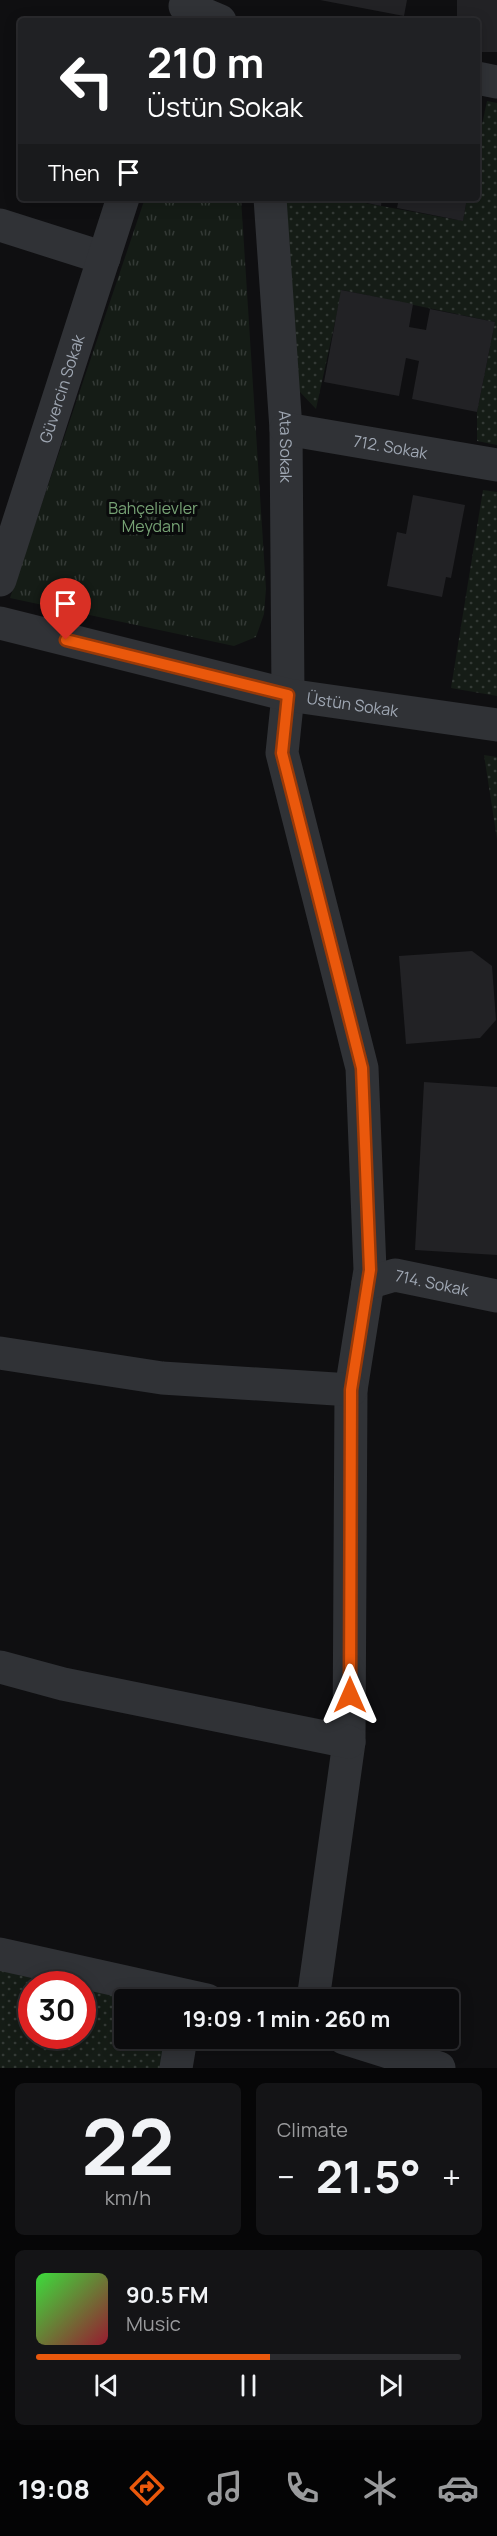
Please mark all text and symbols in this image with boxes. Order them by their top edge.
text: 210 m [147,33,264,91]
icon: left [48,42,126,120]
text: Üstün Sokak [147,88,303,125]
icon: arrive [112,156,145,189]
text: Then [48,158,100,188]
street label: Güvercin Sokak [34,331,90,446]
street label: Ata Sokak [274,410,297,484]
street label: 712. Sokak [352,430,430,464]
park label: Bahçelievler Meydanı [108,497,198,537]
pin [40,578,91,640]
icon: arrive [49,587,82,620]
street label: Üstün Sokak [305,687,401,722]
street label: 714. Sokak [393,1264,472,1301]
position arrow [318,1663,382,1727]
speed limit sign: 30 [18,1971,96,2049]
text: 19:09 · 1 min · 260 m [183,2004,390,2034]
text: 22 [82,2092,174,2198]
text: Climate [277,2116,348,2143]
text: 21.5° [316,2145,421,2207]
text: − [277,2154,295,2199]
text: + [442,2154,461,2199]
text: km/h [105,2184,151,2211]
text: 90.5 FM [126,2280,208,2310]
text: Music [126,2310,181,2337]
icon: previous [90,2369,123,2402]
icon: pause [232,2369,265,2402]
icon: next [374,2369,407,2402]
icon: directions [126,2467,168,2509]
icon: music [204,2467,246,2509]
icon: phone [281,2467,323,2509]
icon: climate [359,2467,401,2509]
icon: car [437,2467,479,2509]
text: 19:08 [18,2470,90,2507]

